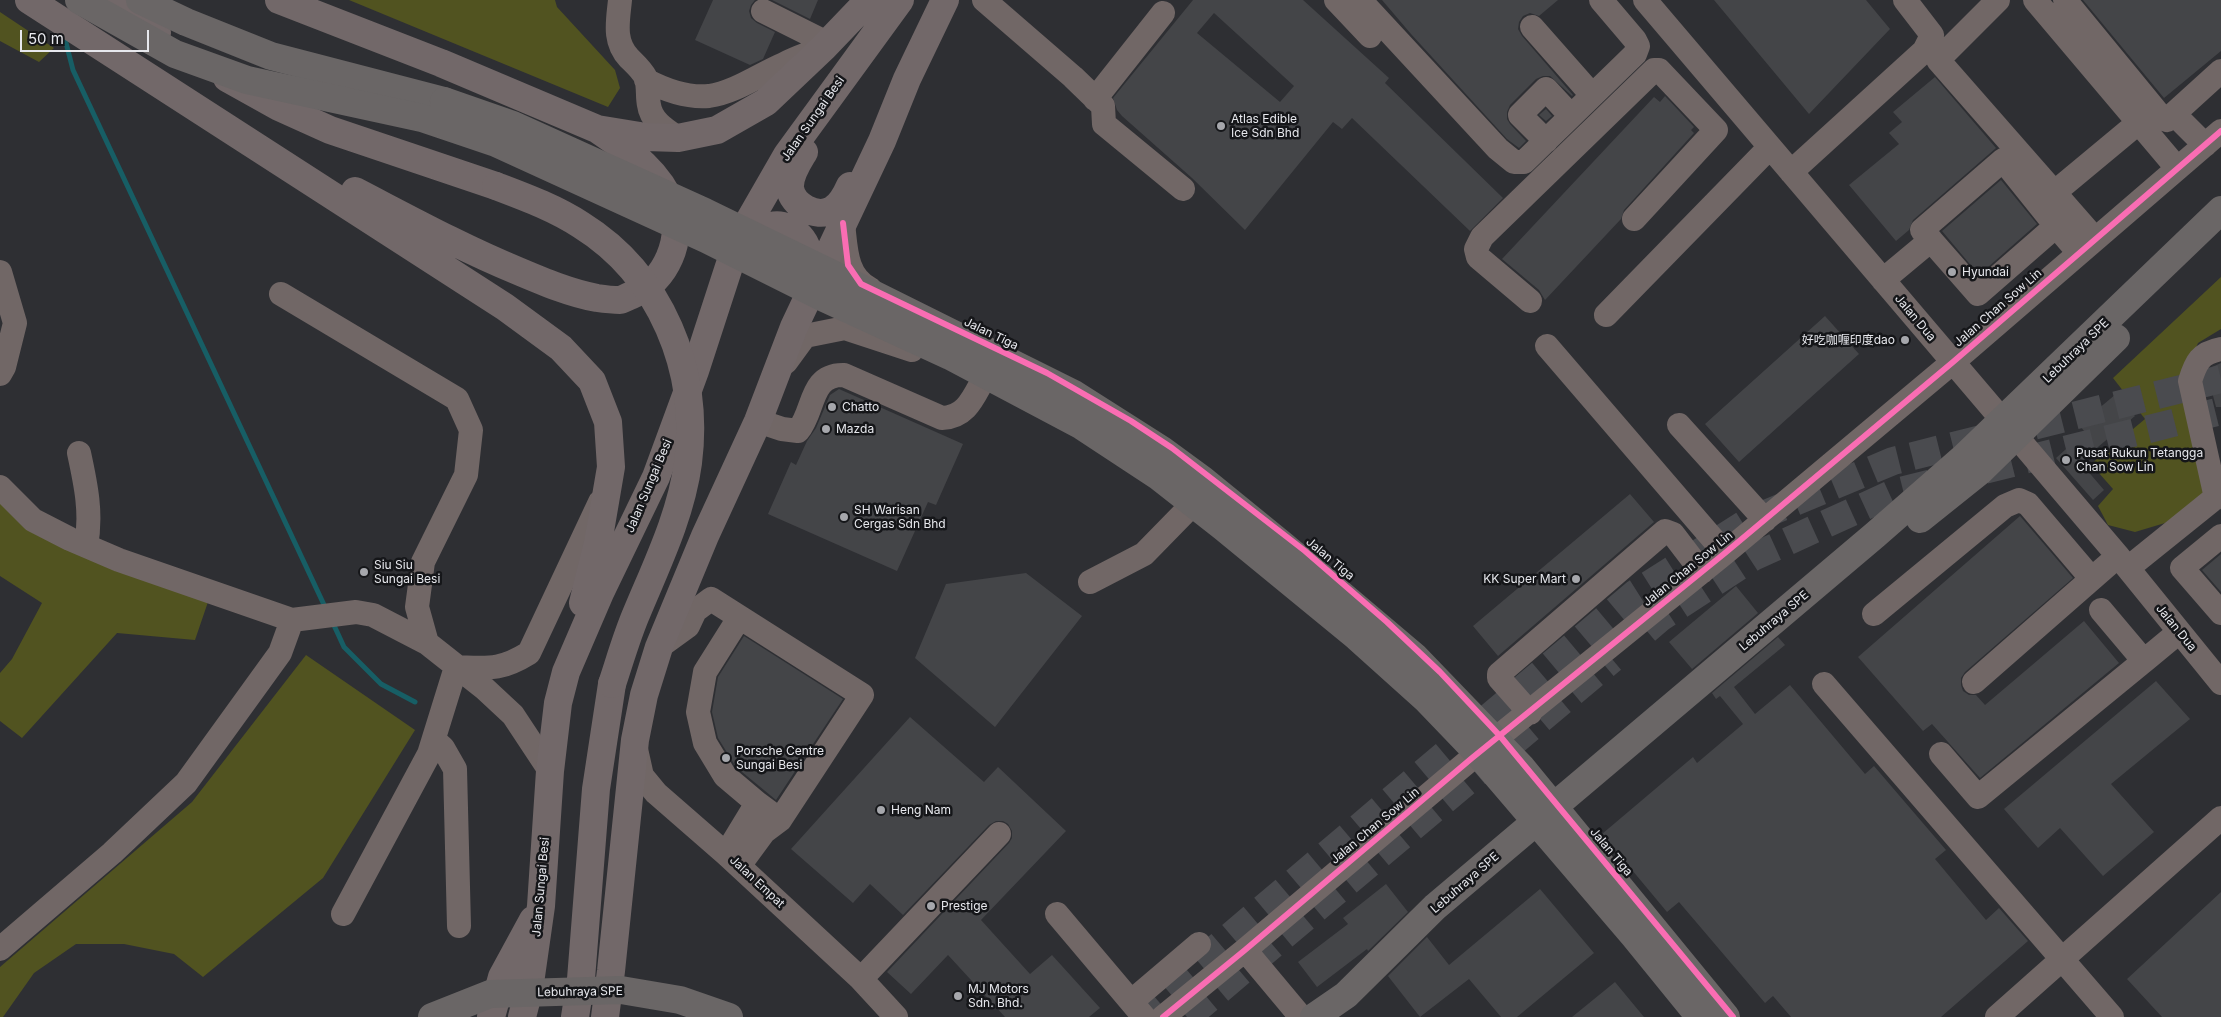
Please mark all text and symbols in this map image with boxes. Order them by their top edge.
scale bar [22,20,151,52]
text: 50 m [28,29,64,48]
street label: Jalan Sungai Besi [778,74,848,164]
place label: Atlas Edible Ice Sdn Bhd [1231,112,1299,140]
marker: Atlas Edible Ice Sdn Bhd [1215,120,1227,132]
place label: Hyundai [1962,265,2009,279]
marker: Hyundai [1946,266,1958,278]
street label: Jalan Chan Sow Lin [1951,266,2045,350]
street label: Jalan Dua [1891,292,1939,344]
street label: Jalan Tiga [962,315,1020,353]
street label: Lebuhraya SPE [2040,316,2112,386]
place label: 好吃咖喱印度dao [1802,333,1895,347]
marker: 好吃咖喱印度dao [1899,334,1911,346]
place label: Chatto [842,400,879,414]
marker: Chatto [826,401,838,413]
place label: Mazda [836,422,874,436]
marker: Mazda [820,423,832,435]
street label: Jalan Sungai Besi [623,437,675,535]
place label: Pusat Rukun Tetangga Chan Sow Lin [2076,446,2203,474]
marker: Pusat Rukun Tetangga Chan Sow Lin [2060,454,2072,466]
place label: SH Warisan Cergas Sdn Bhd [854,503,946,531]
marker: SH Warisan Cergas Sdn Bhd [838,511,850,523]
street label: Jalan Chan Sow Lin [1640,528,1736,610]
street label: Jalan Tiga [1303,535,1357,583]
place label: Siu Siu Sungai Besi [374,558,440,586]
marker: Siu Siu Sungai Besi [358,566,370,578]
place label: KK Super Mart [1483,572,1566,586]
marker: KK Super Mart [1570,573,1582,585]
street label: Lebuhraya SPE [1737,588,1811,654]
street label: Jalan Dua [2153,602,2199,654]
place label: Porsche Centre Sungai Besi [736,744,824,772]
marker: Porsche Centre Sungai Besi [720,752,732,764]
street label: Jalan Chan Sow Lin [1328,785,1422,867]
place label: Heng Nam [891,803,951,817]
marker: Heng Nam [875,804,887,816]
street label: Jalan Tiga [1587,825,1635,879]
street label: Jalan Sungai Besi [529,837,553,937]
street label: Lebuhraya SPE [1428,849,1502,917]
street label: Jalan Empat [727,853,787,911]
place label: Prestige [941,899,988,913]
marker: Prestige [925,900,937,912]
place label: MJ Motors Sdn. Bhd. [968,982,1029,1010]
street label: Lebuhraya SPE [537,984,623,1000]
marker: MJ Motors Sdn. Bhd. [952,990,964,1002]

